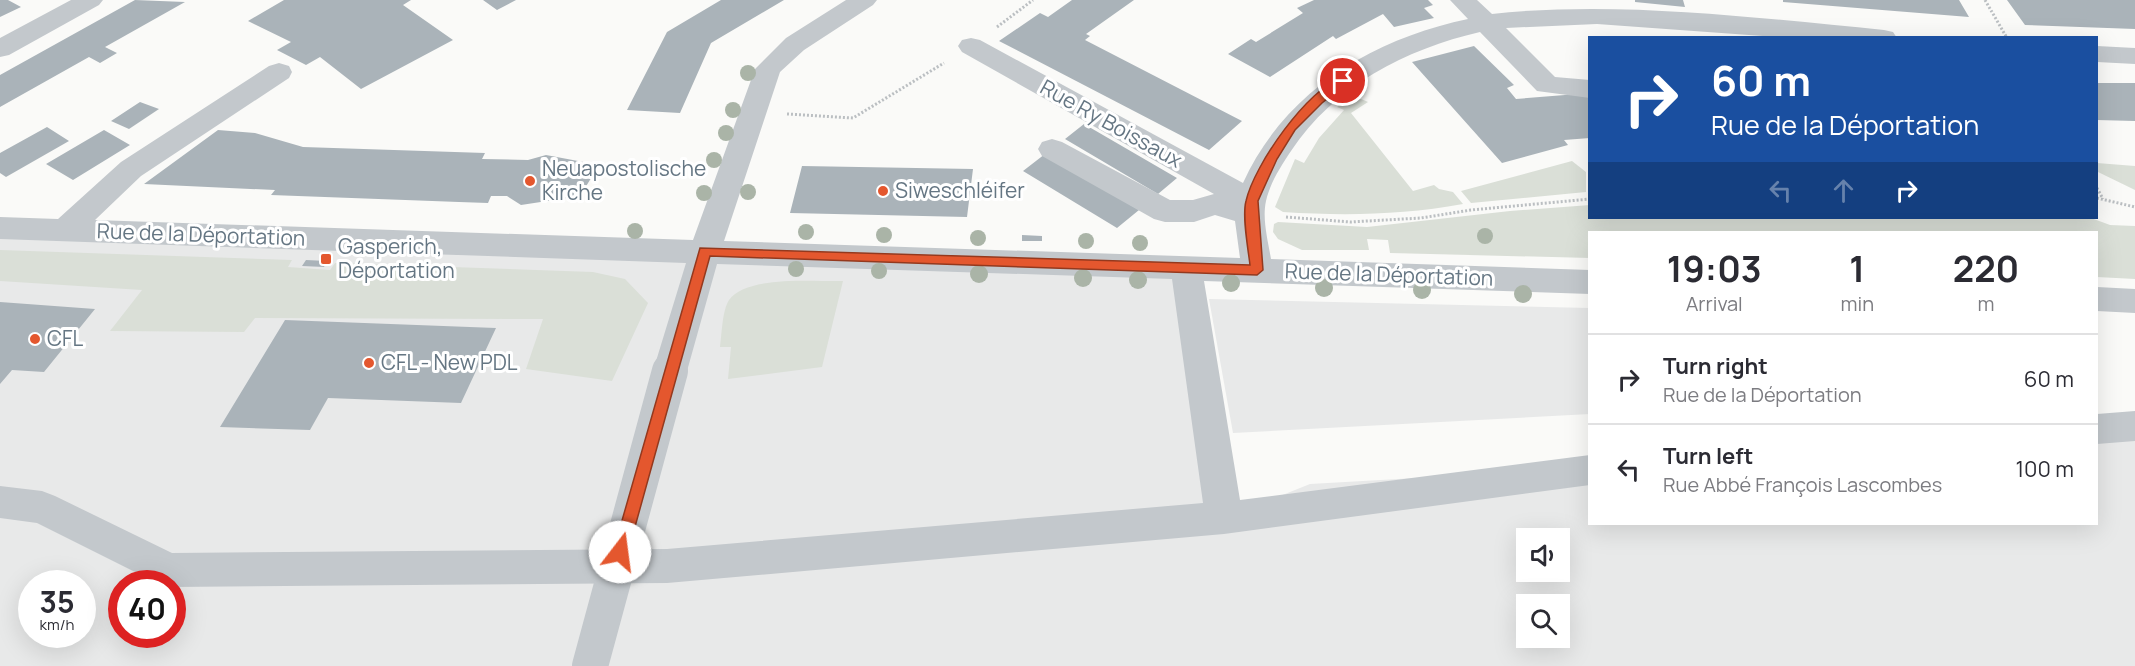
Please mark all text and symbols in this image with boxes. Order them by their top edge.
text: 60 m [1711,51,1811,109]
pin [1317,55,1368,106]
icon: right [1612,60,1690,138]
icon: arrive [1326,64,1359,97]
street label: Rue Ry Boissaux [1036,73,1187,174]
text: Rue de la Déportation [1711,106,1979,143]
place label: Neuapostolische Kirche [542,154,706,206]
marker: Neuapostolische Kirche [523,174,537,188]
icon: left [1764,174,1797,207]
icon: ahead [1827,174,1860,207]
icon: right [1890,174,1923,207]
place label: Siweschléifer [895,176,1025,204]
marker: Siweschléifer [876,184,890,198]
street label: Rue de la Déportation [96,216,306,252]
place label: Gasperich, Déportation [338,232,455,284]
text: 19:03 [1667,244,1762,293]
text: 1 [1849,244,1865,293]
text: 220 [1953,244,2019,293]
marker: Gasperich, Déportation [319,252,333,266]
street label: Rue de la Déportation [1284,256,1494,292]
text: Arrival [1686,290,1743,317]
text: min [1841,290,1874,317]
text: m [1978,290,1994,317]
place label: CFL [47,324,84,352]
marker: CFL [28,332,42,346]
place label: CFL - New PDL [381,348,518,376]
text: Turn right [1663,351,1768,381]
marker: CFL - New PDL [362,356,376,370]
icon: right [1612,363,1645,396]
text: 60 m [2024,364,2074,394]
text: Rue de la Déportation [1663,381,1862,408]
text: Turn left [1663,441,1753,471]
icon: left [1612,453,1645,486]
text: 100 m [2016,454,2074,484]
text: Rue Abbé François Lascombes [1663,471,1942,498]
position arrow [588,520,652,584]
map controls [1516,528,1570,648]
button: sound [1516,528,1570,582]
speed limit sign: 40 [108,570,186,648]
text: 35 [39,581,75,622]
button: search [1516,594,1570,648]
text: km/h [40,614,74,635]

